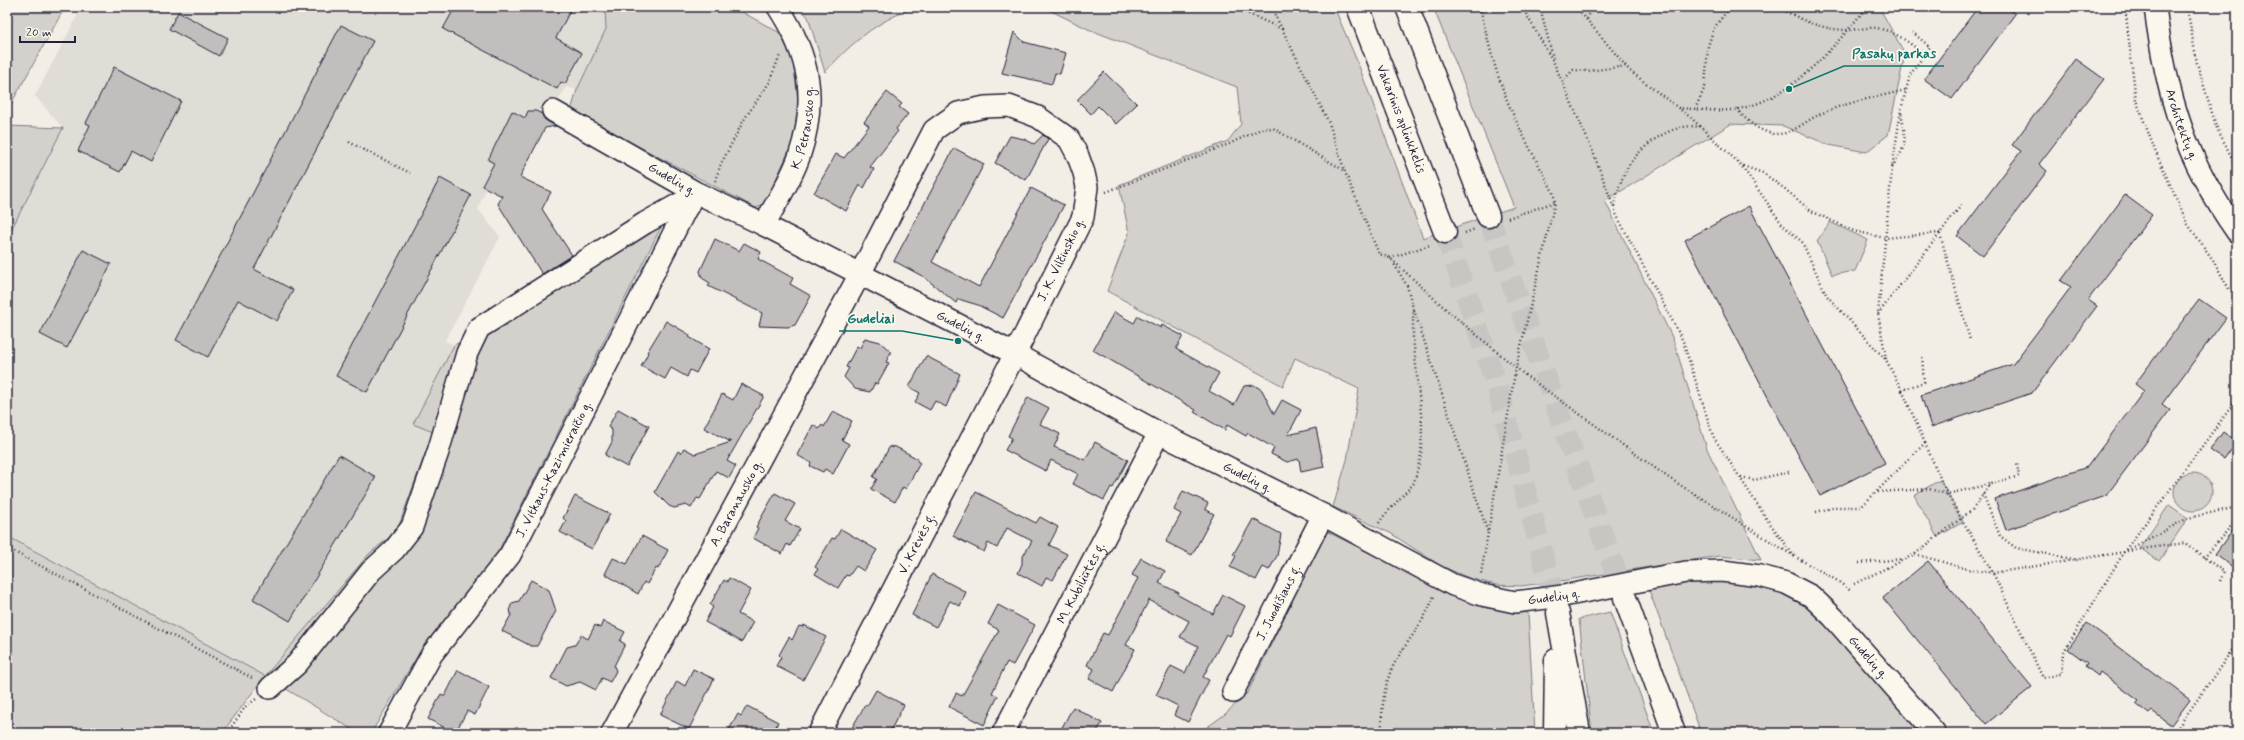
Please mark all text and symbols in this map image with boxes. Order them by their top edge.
scale bar [20,18,75,44]
text: 20 m [26,25,52,41]
callout: Pasakų parkas [1844,40,1944,66]
text: Pasakų parkas [1852,45,1937,63]
street label: Vakarinis aplinkkelis [1373,62,1430,176]
street label: K. Petrausko g. [787,86,819,172]
street label: Architektų g. [2162,87,2202,163]
street label: Gudelių g. [645,158,699,199]
street label: J. K. Vilčinskio g. [1033,215,1089,304]
callout: Gudeliai [839,305,902,331]
street label: Gudelių g. [933,306,988,346]
text: Gudeliai [847,310,895,328]
street label: J. Vitkaus-Kazimieraičio g. [512,398,595,541]
street label: A. Baranausko g. [706,457,766,550]
street label: Gudelių g. [1220,458,1275,497]
street label: V. Krėvės g. [894,510,941,578]
street label: M. Kubiliūtės g. [1053,539,1110,627]
street label: J. Juodišiaus g. [1252,562,1305,644]
street label: Gudelių g. [1527,584,1582,609]
street label: Gudelių g. [1845,632,1892,683]

